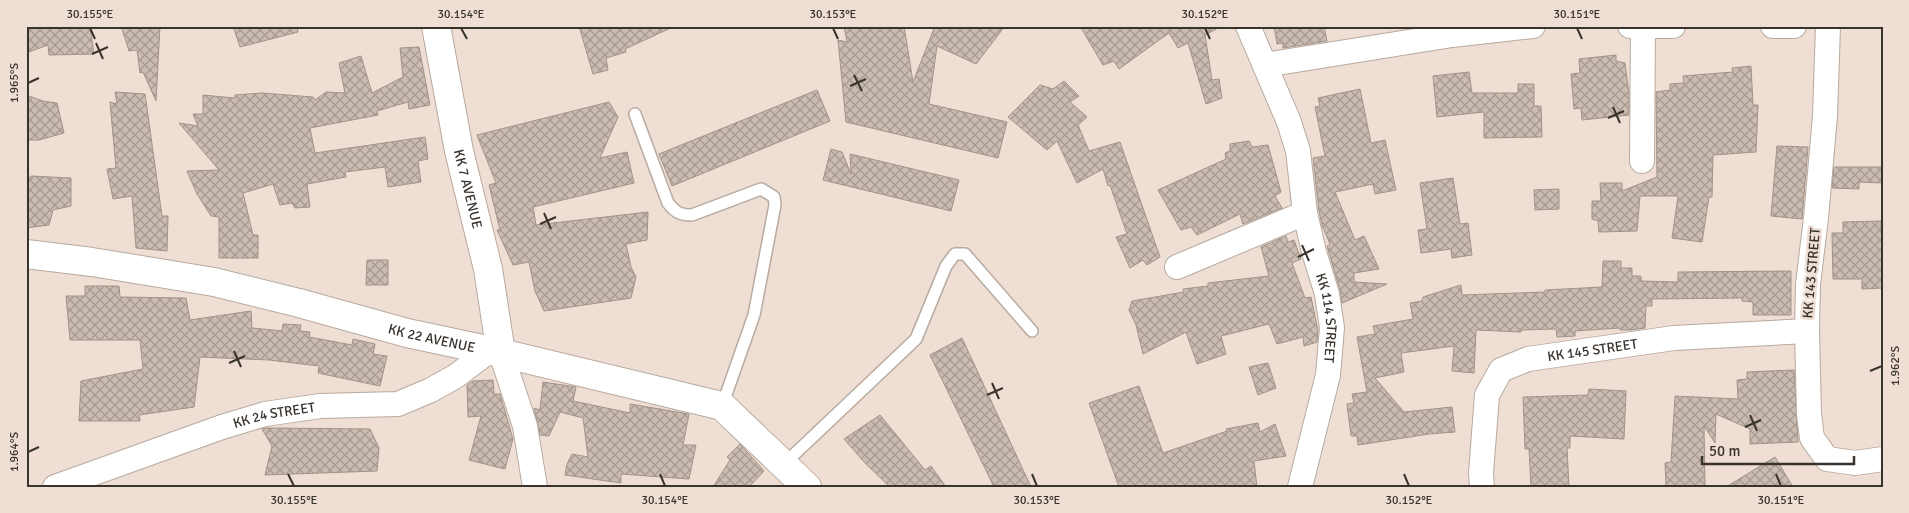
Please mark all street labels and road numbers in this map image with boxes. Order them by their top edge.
street label: KK 7 AVENUE [450,147,486,230]
street label: KK 143 STREET [1799,227,1824,319]
street label: KK 114 STREET [1312,271,1340,364]
street label: KK 22 AVENUE [386,320,477,356]
street label: KK 145 STREET [1546,335,1639,365]
street label: KK 24 STREET [231,399,316,432]

